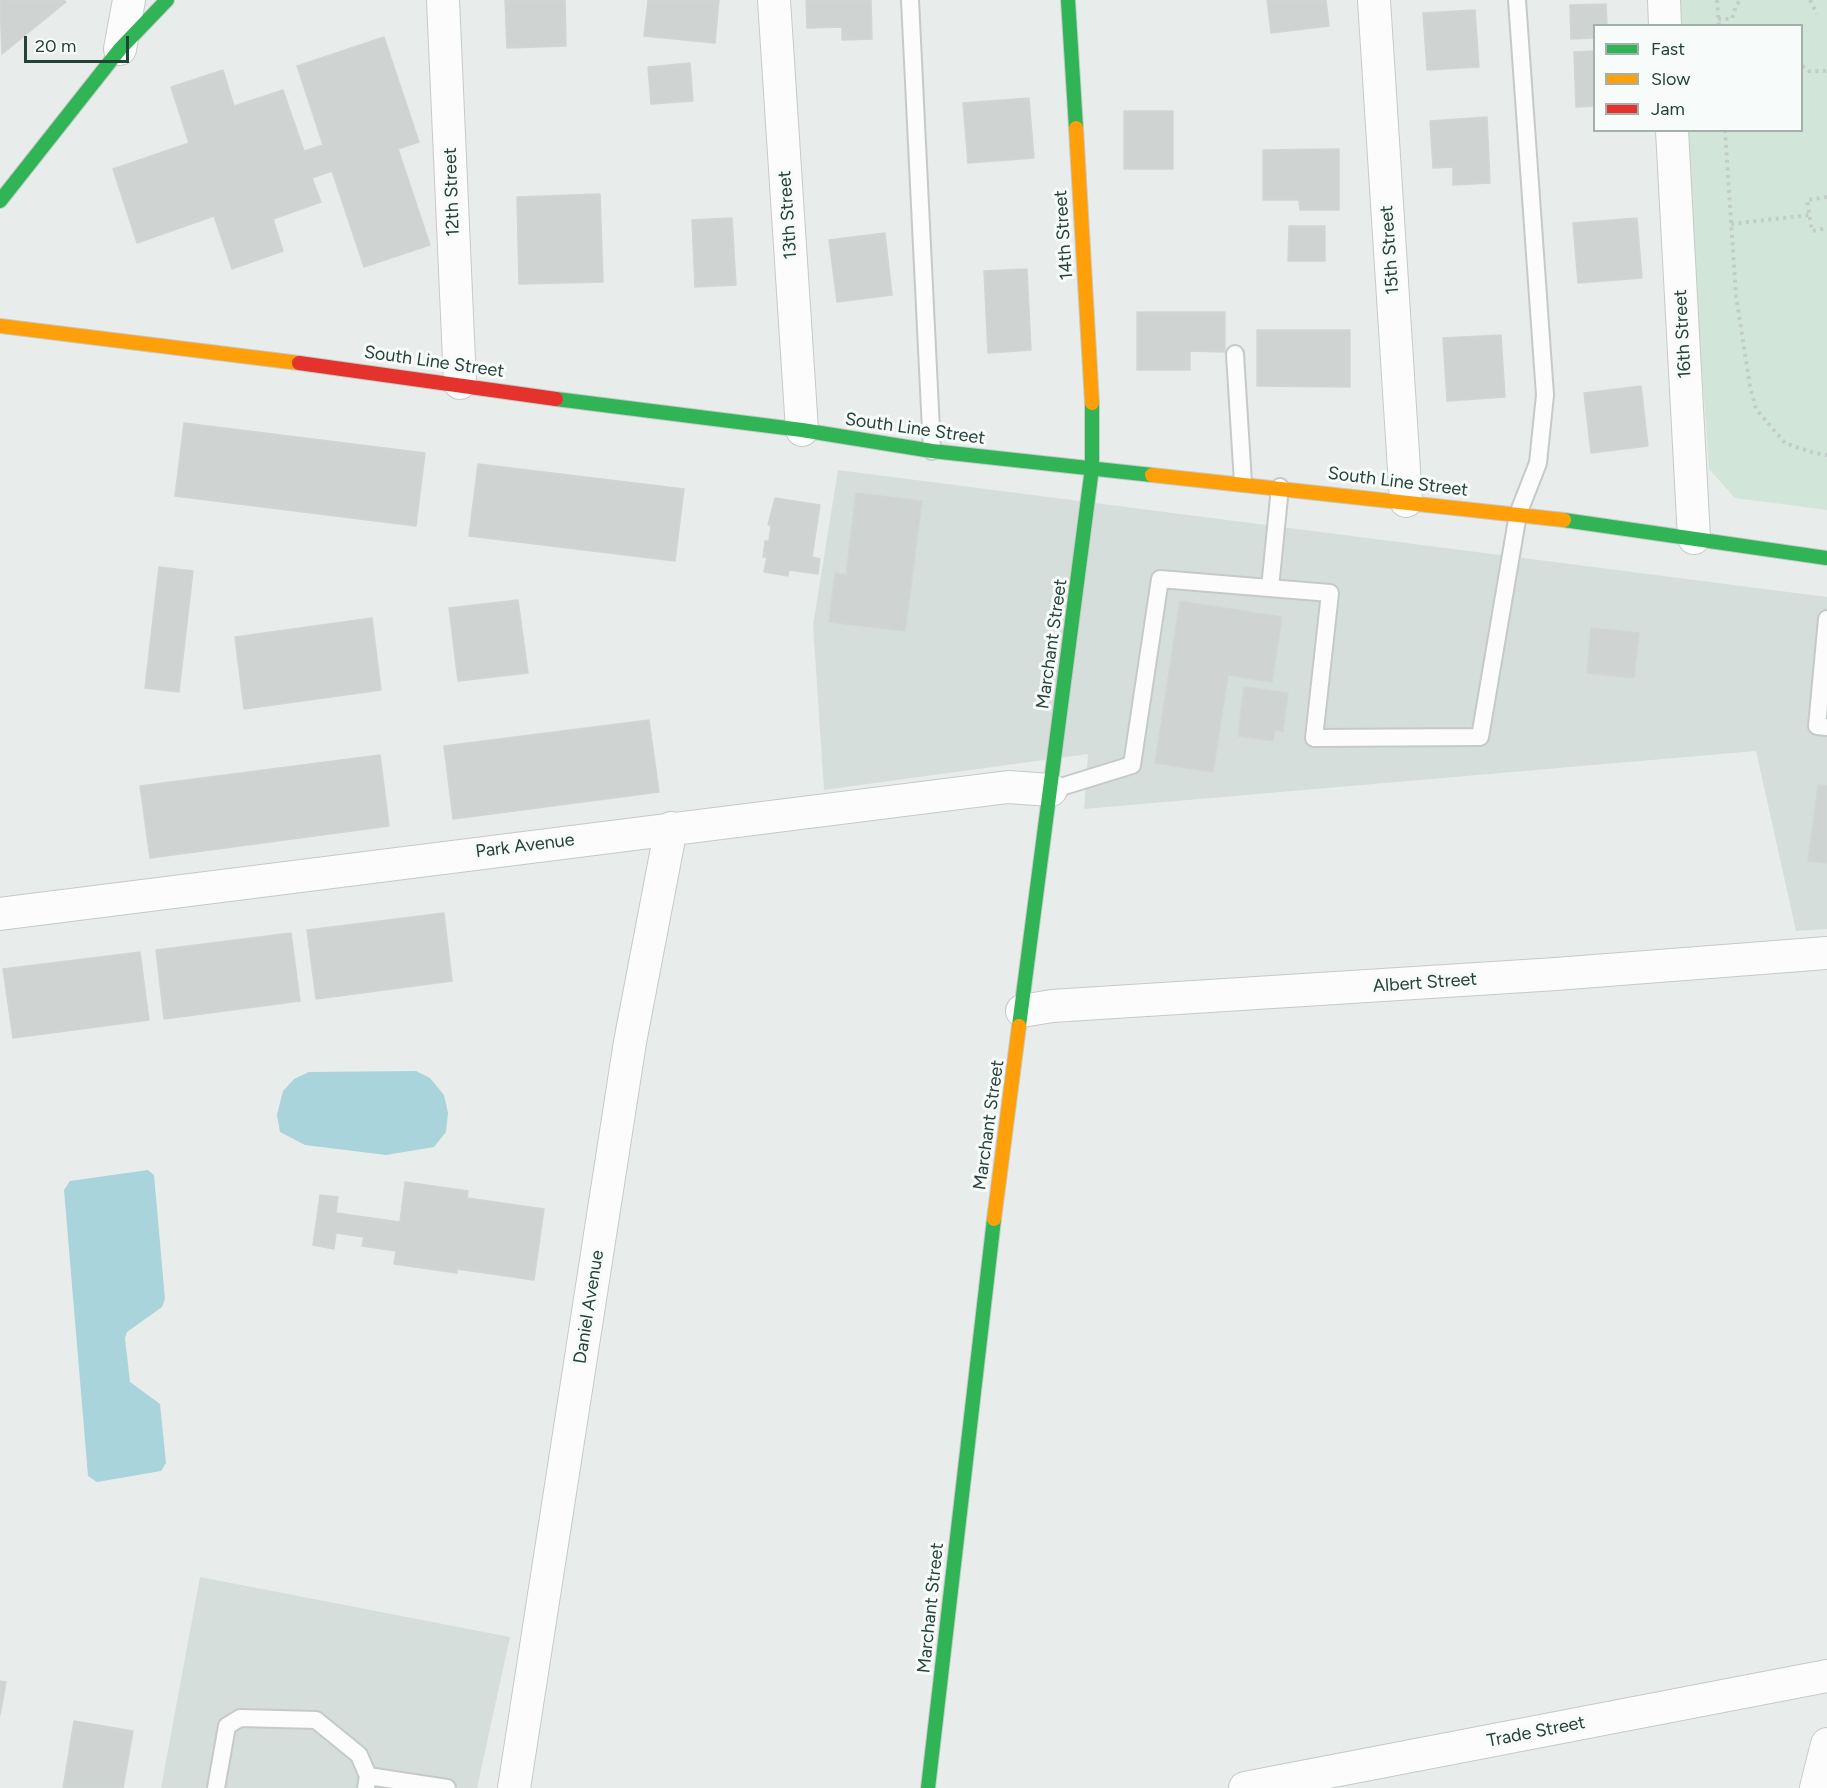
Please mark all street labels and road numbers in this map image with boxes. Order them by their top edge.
street label: 12th Street [440,147,464,237]
street label: 13th Street [774,170,802,260]
street label: 14th Street [1050,189,1078,281]
street label: 15th Street [1376,205,1404,295]
street label: 16th Street [1670,289,1696,379]
street label: South Line Street [363,341,505,383]
street label: South Line Street [844,408,986,450]
street label: South Line Street [1327,463,1469,501]
street label: Marchant Street [1032,578,1072,710]
street label: Park Avenue [474,829,576,863]
street label: Albert Street [1372,969,1478,997]
street label: Marchant Street [969,1059,1009,1191]
street label: Daniel Avenue [569,1249,609,1365]
street label: Marchant Street [913,1542,949,1674]
street label: Trade Street [1485,1712,1587,1752]

